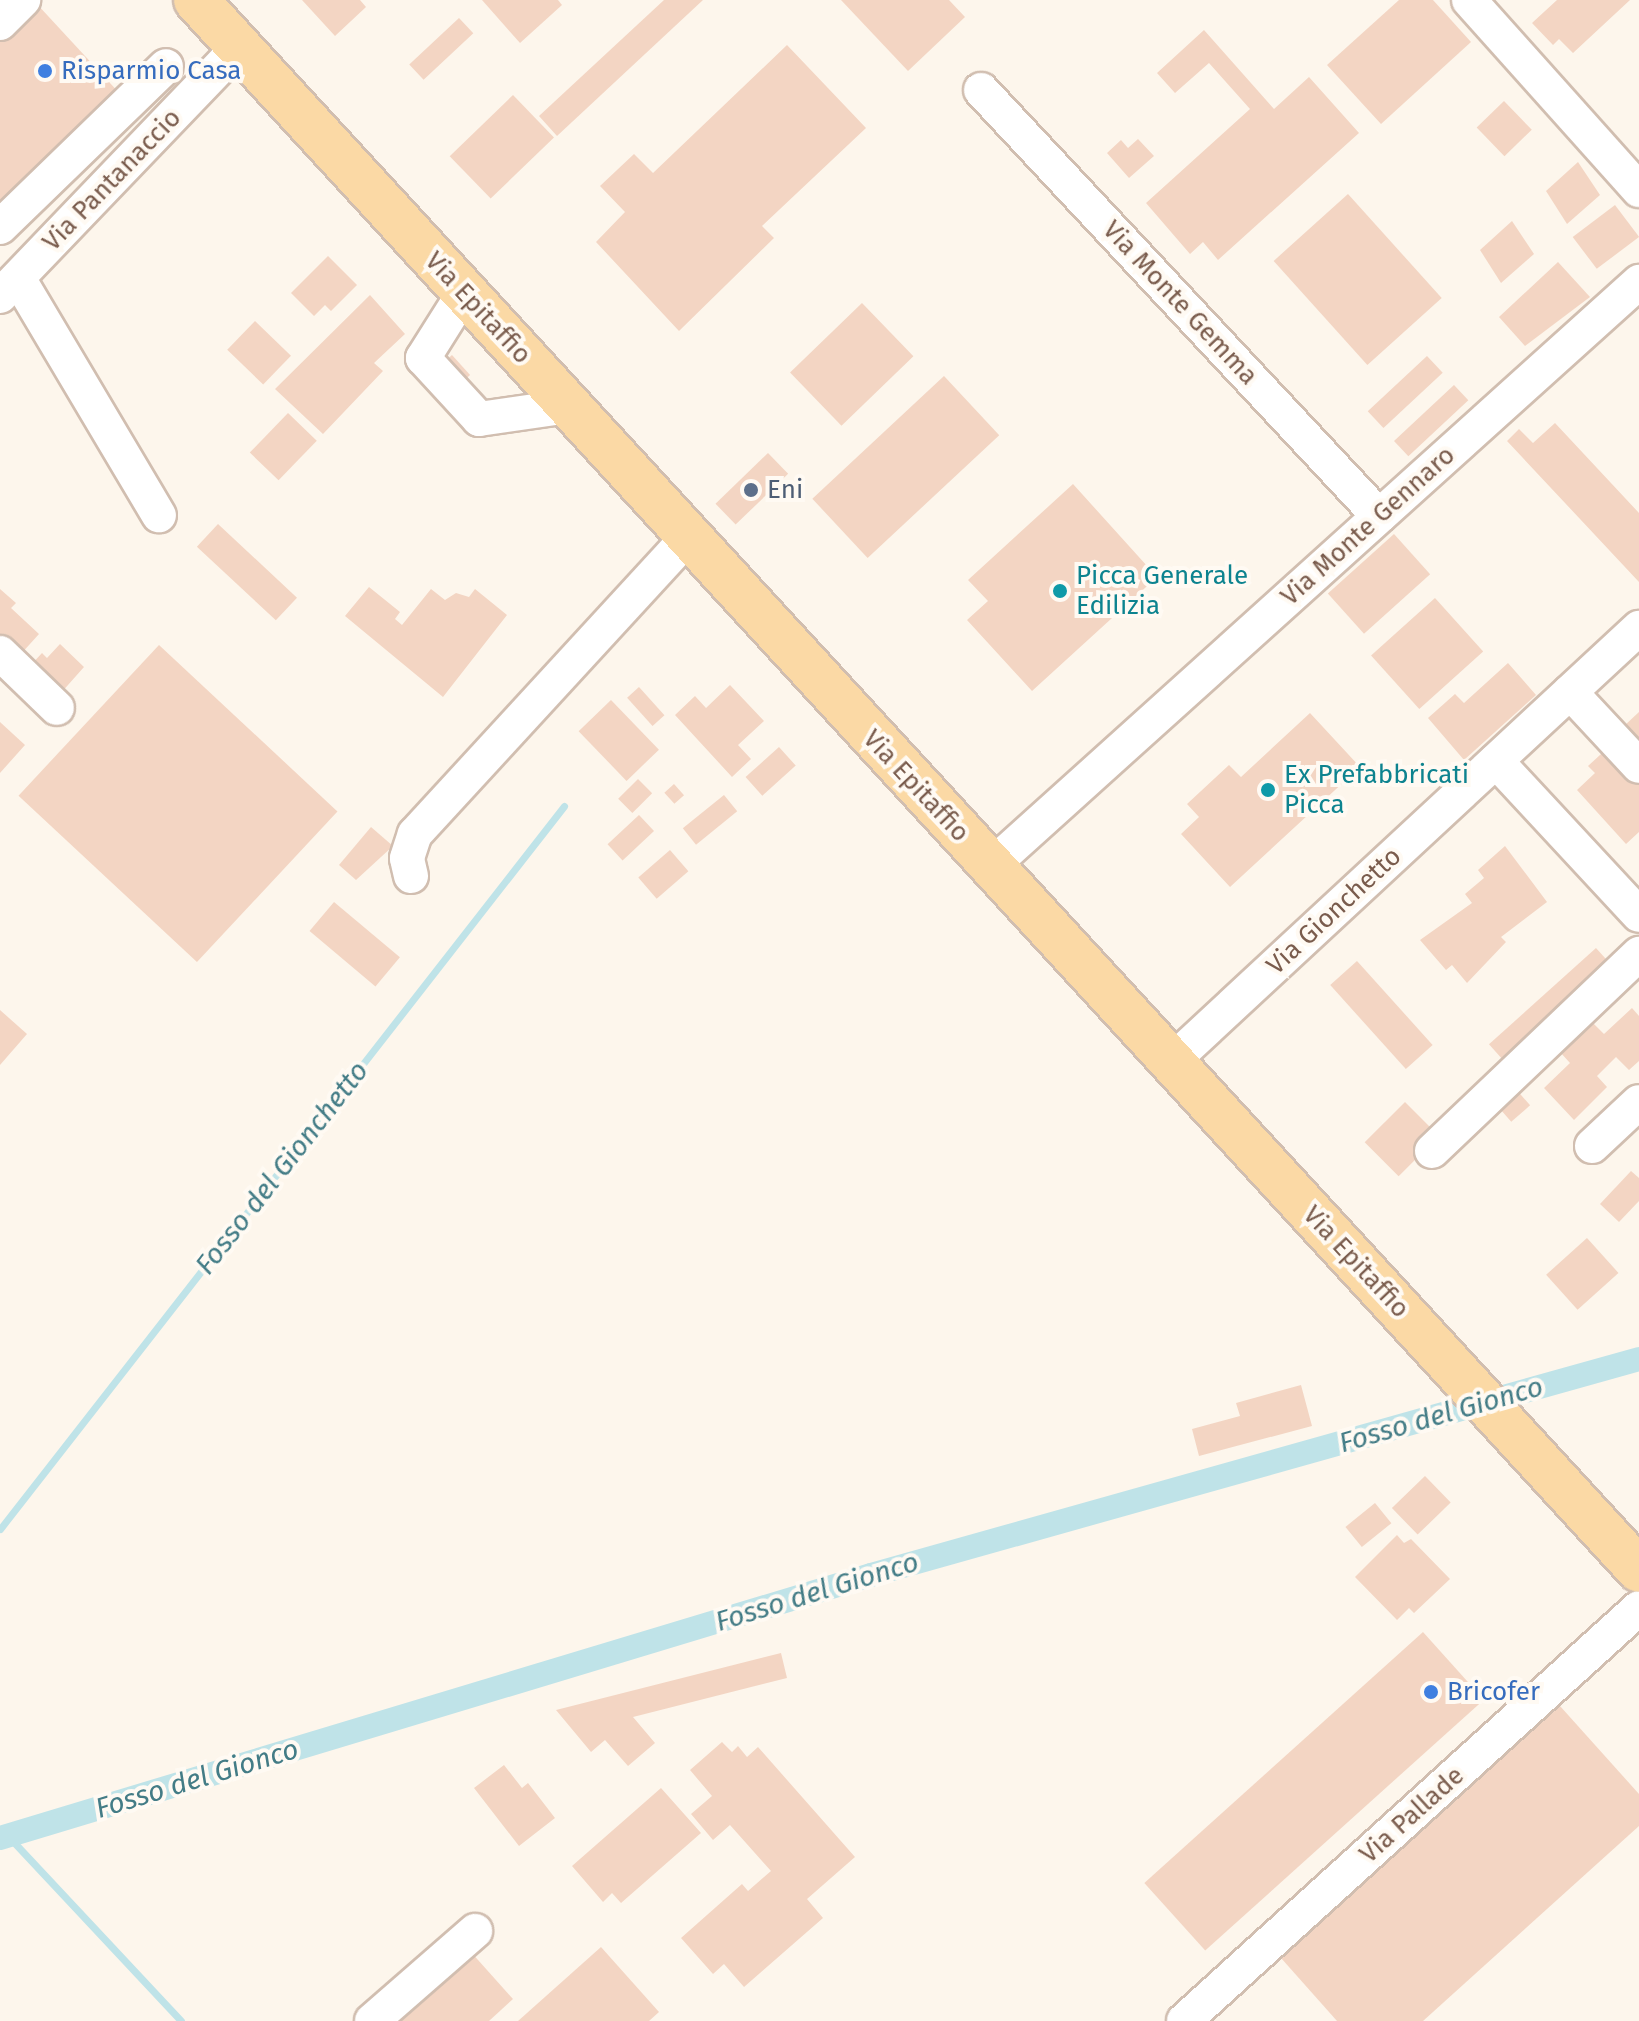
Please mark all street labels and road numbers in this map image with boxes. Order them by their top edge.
street label: Via Pantanaccio [36,102,188,258]
street label: Via Monte Gemma [1096,215,1264,391]
street label: Via Epitaffio [418,246,538,370]
street label: Via Monte Gennaro [1275,440,1461,612]
street label: Via Epitaffio [856,724,976,848]
street label: Via Gionchetto [1260,841,1408,981]
street label: Via Epitaffio [1296,1200,1416,1324]
street label: Via Pallade [1353,1760,1471,1870]

